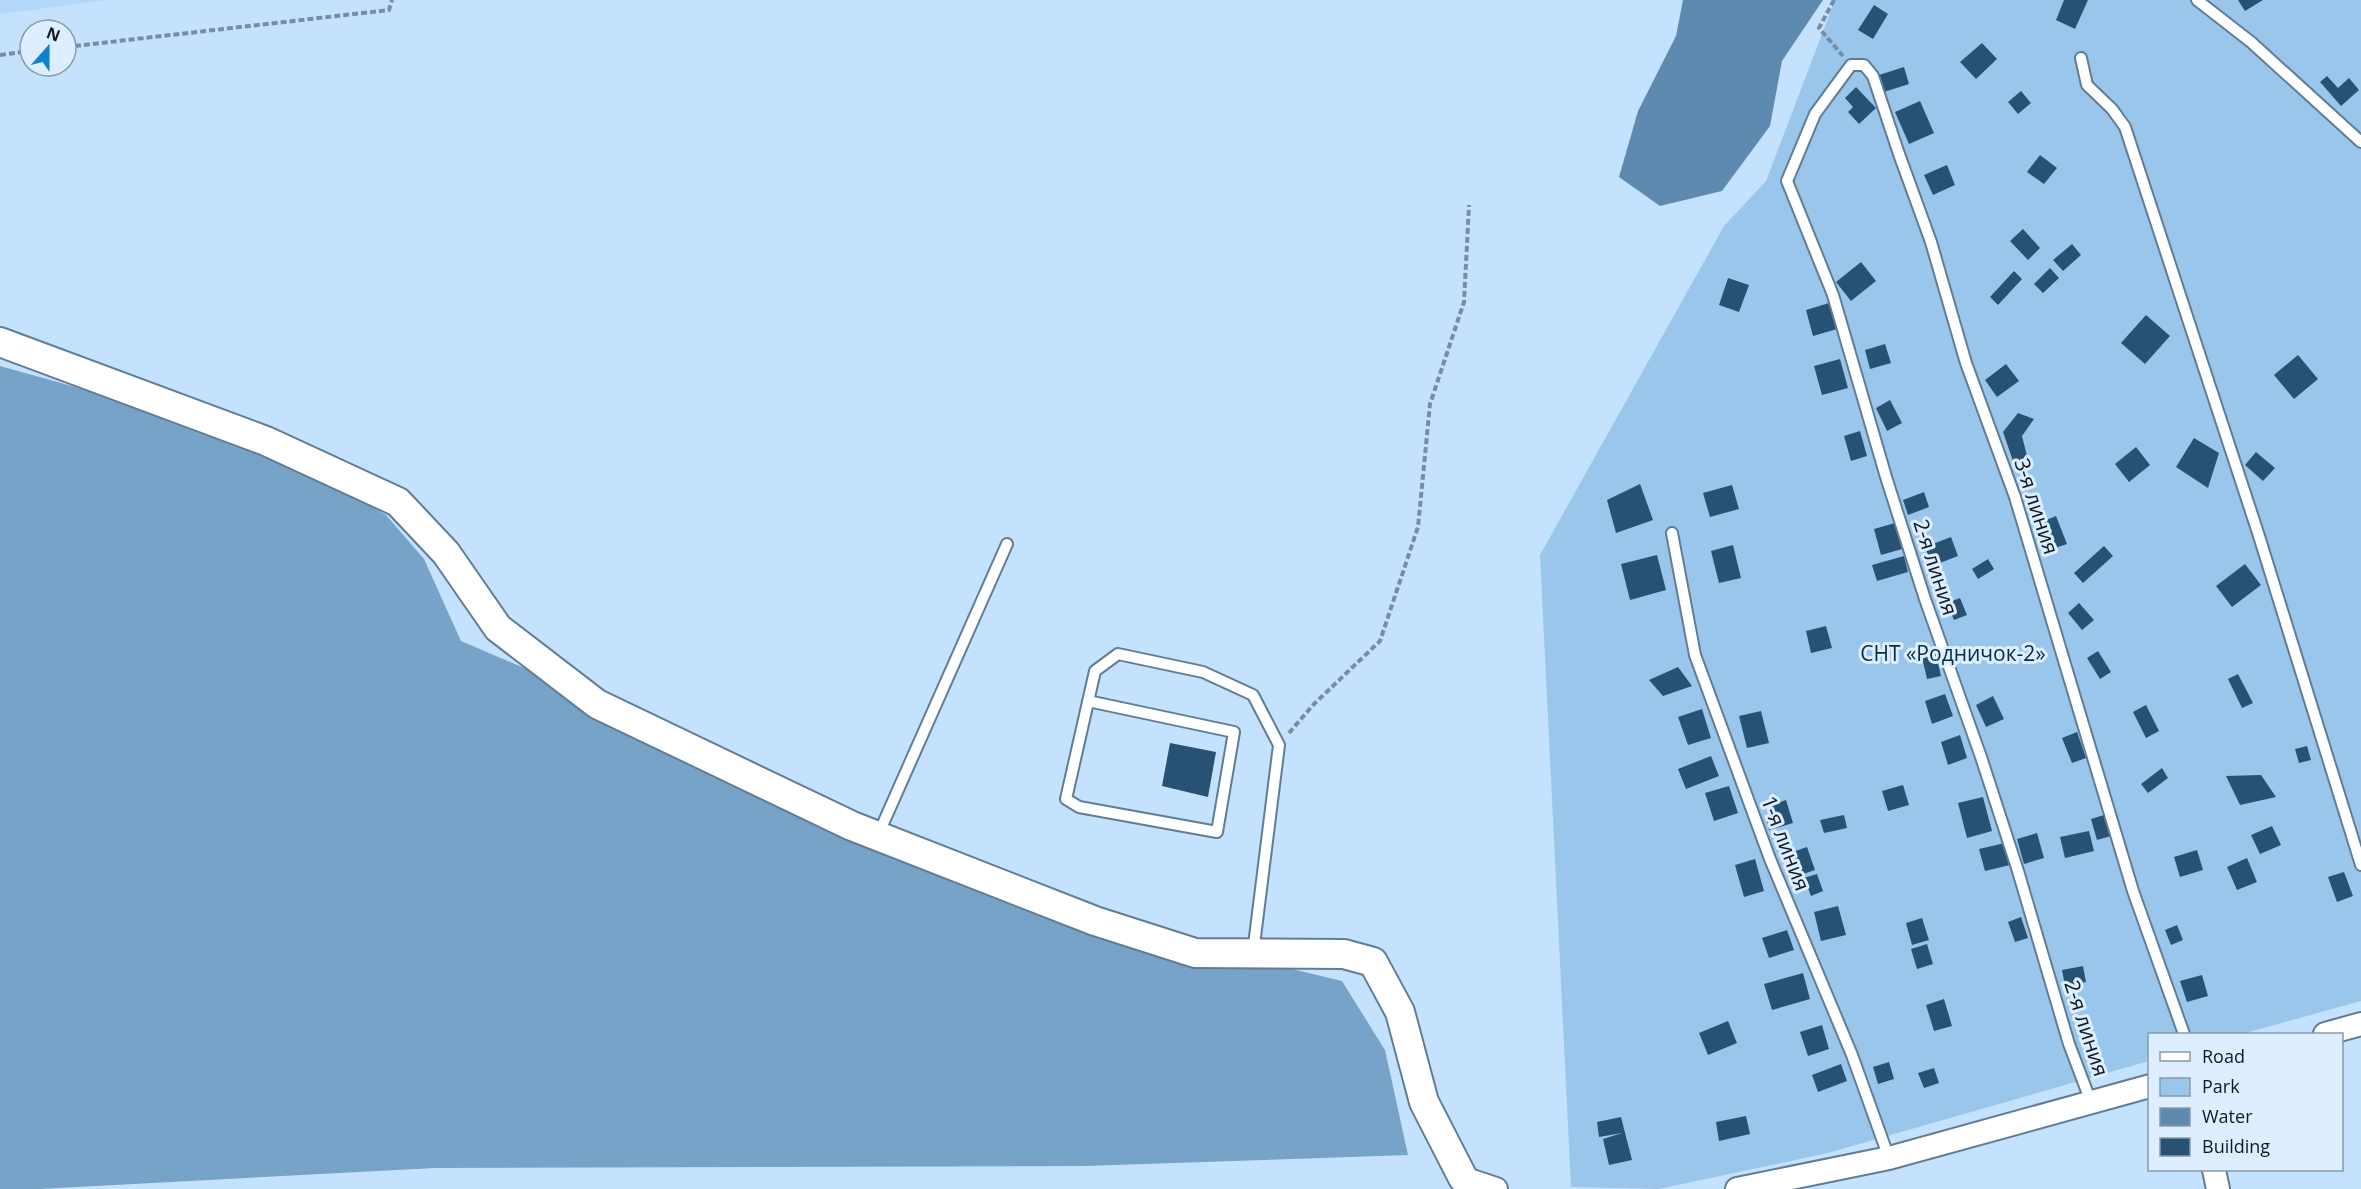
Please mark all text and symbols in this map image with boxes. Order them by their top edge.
north arrow [18,18,78,78]
text: N [43,21,63,47]
street label: 3-я линия [2008,454,2066,558]
street label: 2-я линия [1907,515,1965,619]
park label: СНТ «Родничок-2» [1860,639,2046,667]
street label: 1-я линия [1755,792,1817,894]
street label: 2-я линия [2058,976,2116,1080]
legend [2148,1033,2343,1171]
text: Road [2202,1044,2245,1068]
text: Park [2202,1074,2240,1098]
text: Water [2202,1104,2253,1128]
text: Building [2202,1134,2270,1158]

